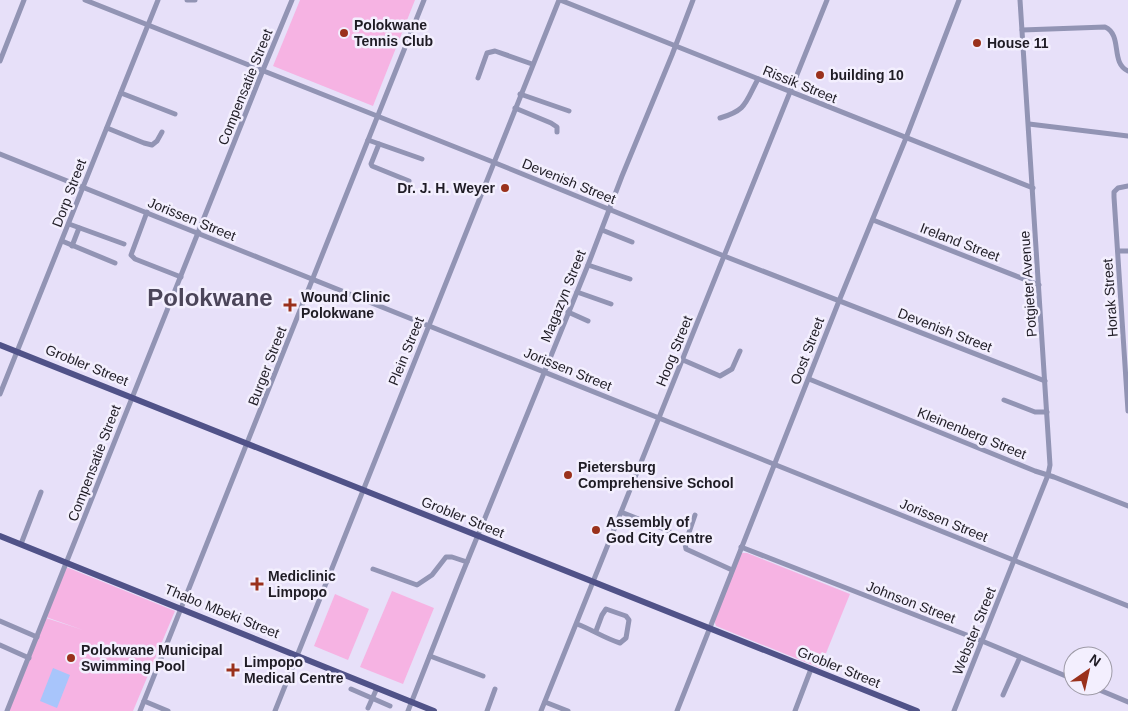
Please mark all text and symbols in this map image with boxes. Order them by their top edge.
place label: Polokwane Tennis Club [354,17,433,49]
street label: Compensatie Street [214,27,276,147]
marker: Polokwane Tennis Club [338,27,350,39]
place label: House 11 [987,35,1049,51]
marker: House 11 [971,37,983,49]
street label: Rissik Street [761,62,840,106]
place label: building 10 [830,67,904,83]
marker: building 10 [814,69,826,81]
street label: Devenish Street [520,155,618,207]
street label: Dorp Street [49,157,89,229]
place label: Dr. J. H. Weyer [397,180,496,196]
marker: Dr. J. H. Weyer [499,182,511,194]
street label: Jorissen Street [146,194,238,244]
street label: Ireland Street [918,219,1002,265]
street label: Potgieter Avenue [1016,230,1040,338]
street label: Magazyn Street [537,247,589,344]
street label: Horak Street [1099,258,1121,338]
district label: Polokwane [147,284,273,311]
place label: Wound Clinic Polokwane [301,289,390,321]
marker: Wound Clinic Polokwane [283,298,297,312]
street label: Devenish Street [896,305,994,355]
street label: Hoog Street [653,313,695,389]
street label: Plein Street [385,314,427,388]
street label: Oost Street [787,315,827,387]
street label: Burger Street [245,324,289,408]
street label: Grobler Street [43,341,131,389]
street label: Jorissen Street [522,344,614,394]
street label: Compensatie Street [64,402,124,524]
street label: Kleinenberg Street [915,404,1029,462]
place label: Pietersburg Comprehensive School [578,459,734,491]
marker: Pietersburg Comprehensive School [562,469,574,481]
street label: Grobler Street [419,493,507,541]
street label: Jorissen Street [898,495,990,545]
place label: Assembly of God City Centre [606,514,713,546]
marker: Assembly of God City Centre [590,524,602,536]
place label: Mediclinic Limpopo [268,568,336,600]
marker: Mediclinic Limpopo [250,577,264,591]
street label: Johnson Street [864,578,958,626]
street label: Thabo Mbeki Street [162,581,282,641]
street label: Webster Street [949,585,999,677]
place label: Polokwane Municipal Swimming Pool [81,642,223,674]
street label: Grobler Street [795,643,883,691]
north arrow [1063,646,1113,696]
text: N [1087,651,1104,670]
marker: Polokwane Municipal Swimming Pool [65,652,77,664]
place label: Limpopo Medical Centre [244,654,344,686]
marker: Limpopo Medical Centre [226,663,240,677]

